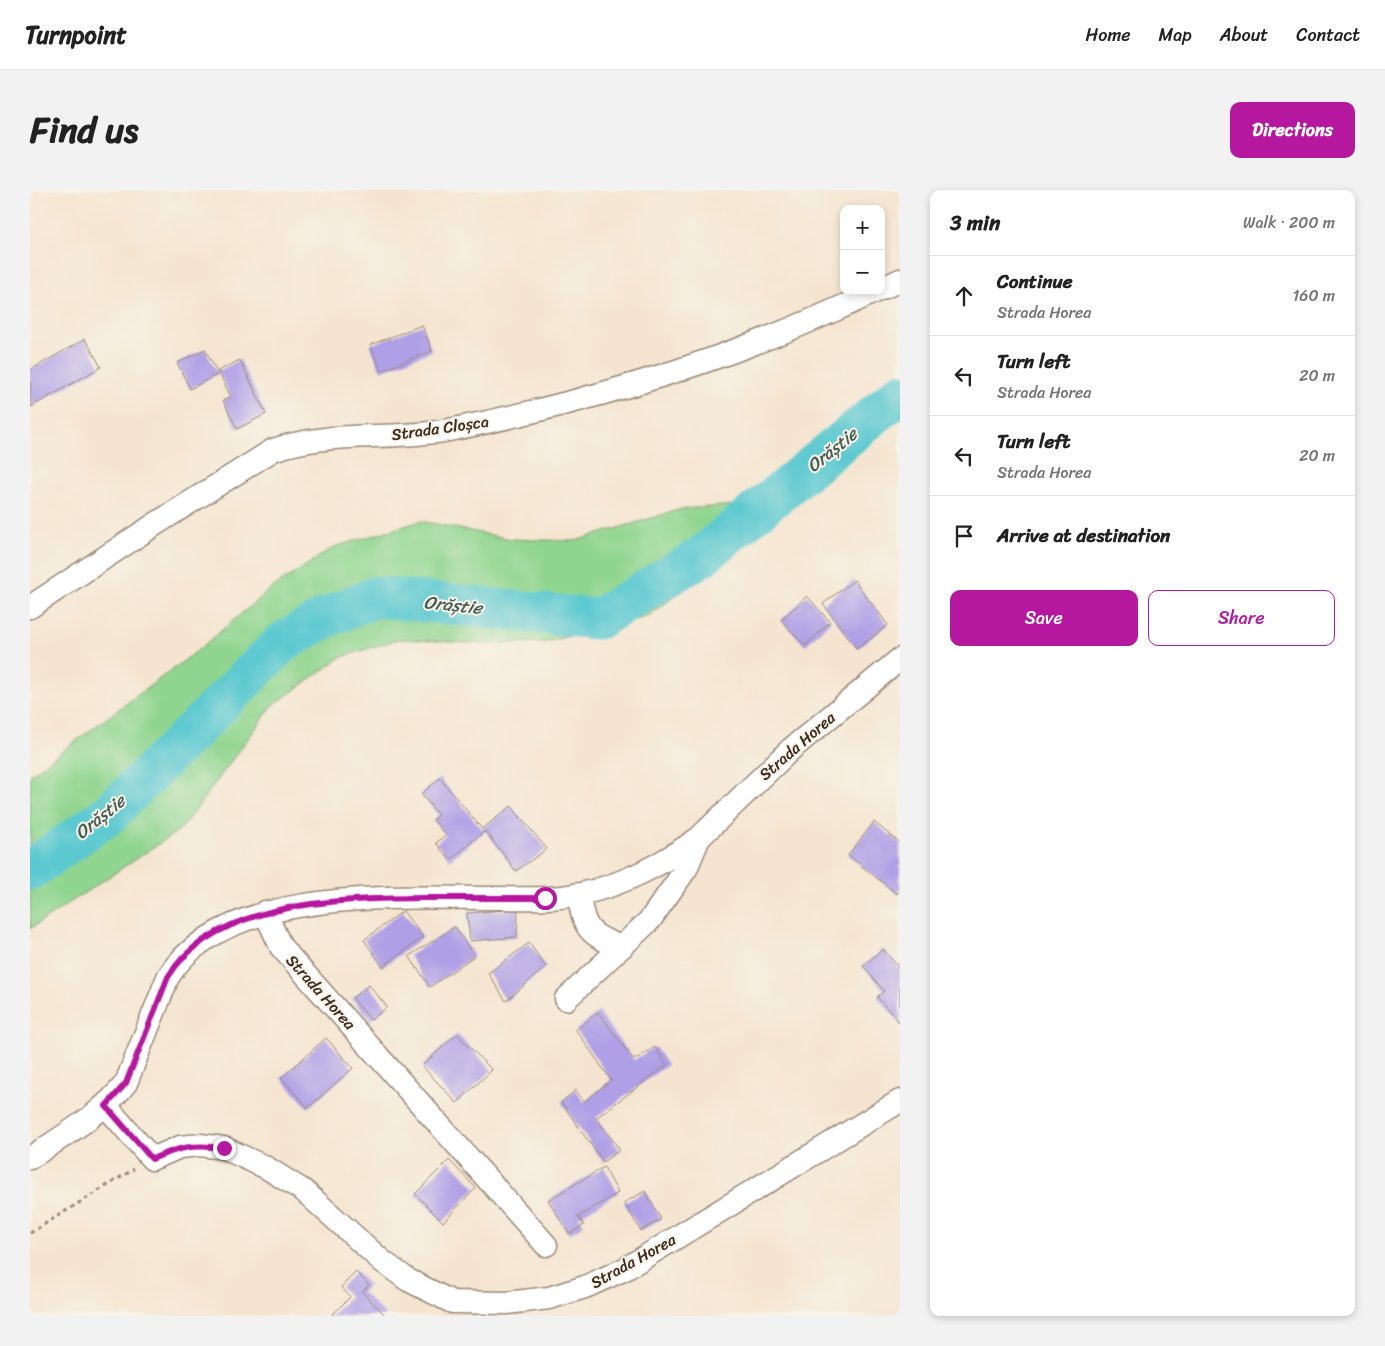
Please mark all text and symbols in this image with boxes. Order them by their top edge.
text: Turnpoint [25,14,127,56]
text: Home [1086,19,1131,51]
text: Map [1159,19,1192,51]
text: About [1220,19,1268,51]
text: Contact [1296,19,1360,51]
text: Find us [30,99,138,161]
button: Directions [1230,102,1355,158]
text: 3 min [950,204,1000,242]
map controls [840,205,885,295]
button: + [840,205,885,250]
text: Walk · 200 m [1243,208,1335,237]
button: − [840,250,885,295]
text: Continue [997,265,1073,298]
text: 160 m [1292,281,1335,310]
icon: ahead [950,282,978,310]
text: Strada Horea [997,298,1091,327]
text: Turn left [997,345,1070,378]
text: 20 m [1299,361,1335,390]
icon: left [950,362,978,390]
text: Strada Horea [997,378,1091,407]
street label: Strada Cloșca [389,407,491,449]
water label: Orăștie [799,418,866,481]
text: Turn left [997,425,1070,458]
text: 20 m [1299,441,1335,470]
icon: left [950,442,978,470]
text: Strada Horea [997,458,1091,487]
text: Arrive at destination [997,519,1170,552]
icon: arrive [950,522,978,550]
water label: Orăștie [422,586,485,624]
button: Save [950,590,1138,646]
button: Share [1148,590,1335,646]
street label: Strada Horea [752,703,843,788]
water label: Orăștie [67,785,134,848]
route start [534,887,557,910]
street label: Strada Horea [279,947,364,1037]
route end [213,1137,236,1160]
street label: Strada Horea [585,1225,682,1297]

